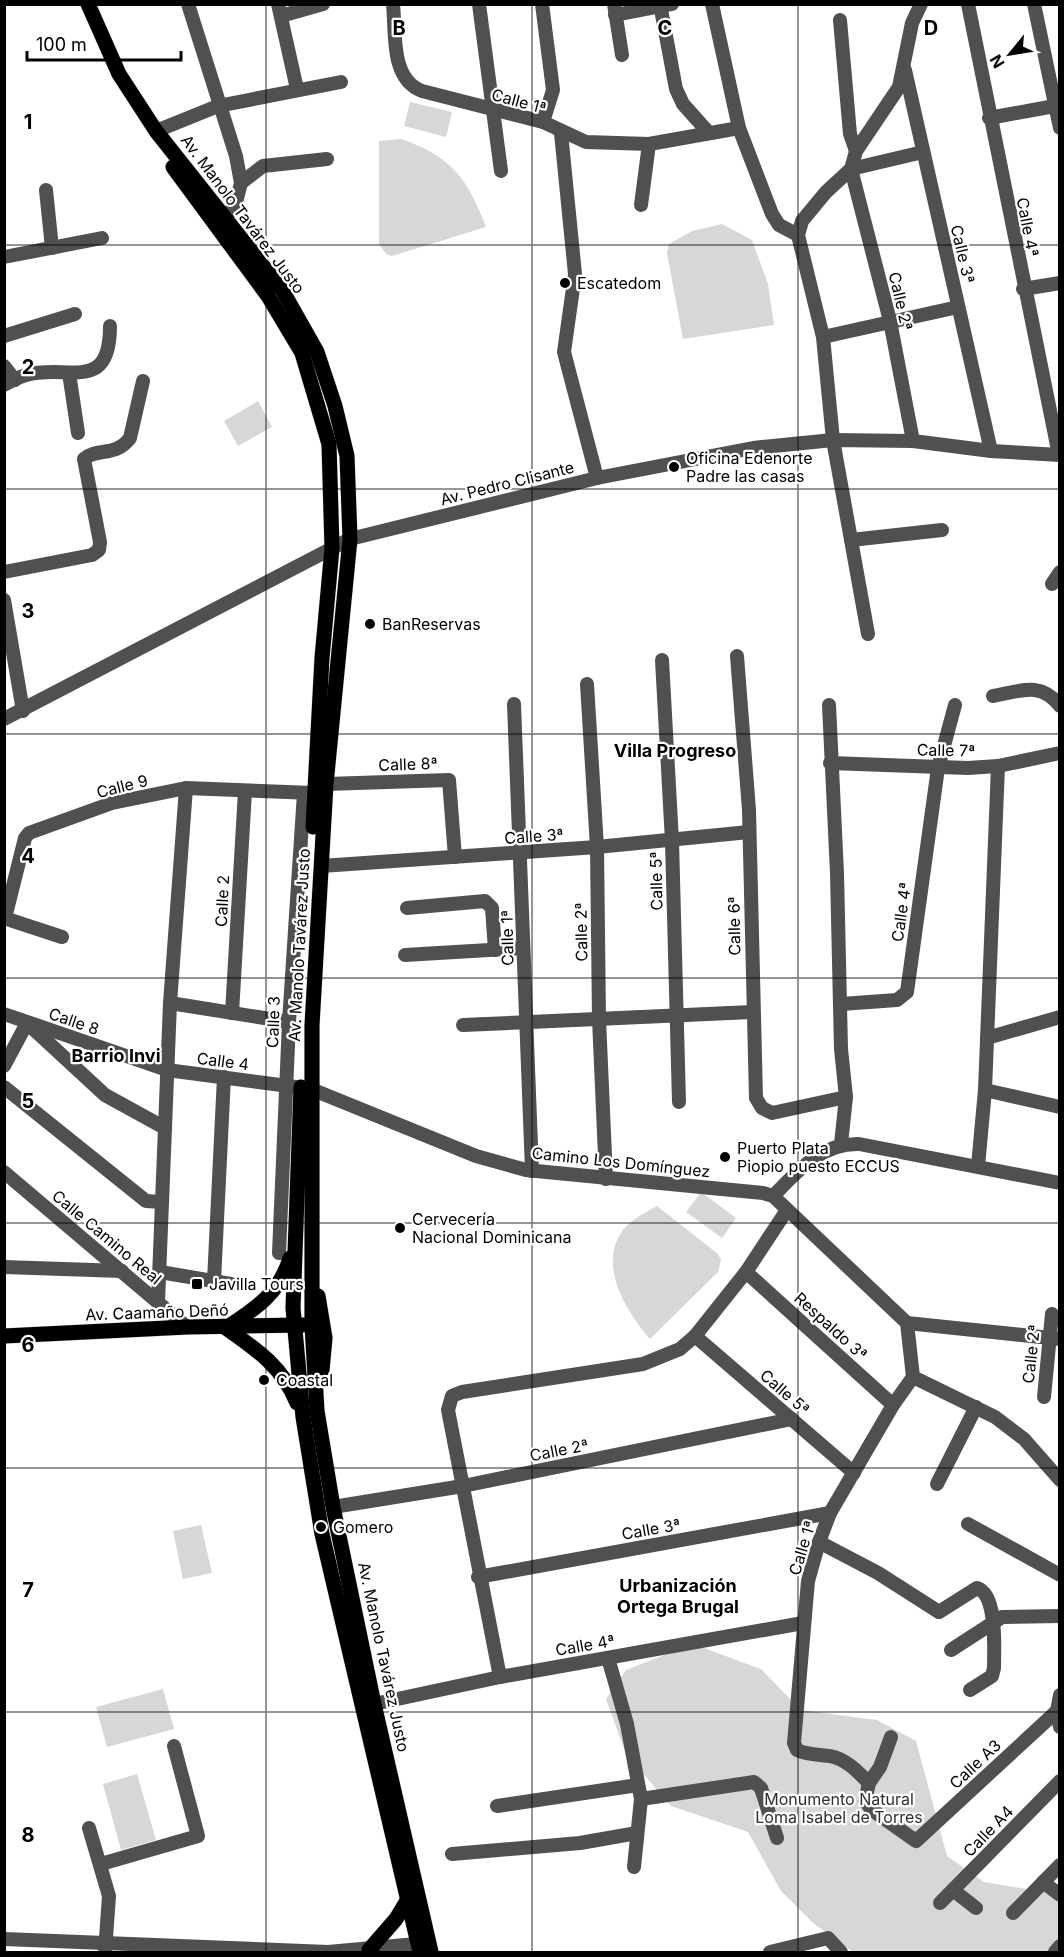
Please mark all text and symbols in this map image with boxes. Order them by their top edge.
text: B [392,16,406,40]
text: C [658,16,672,40]
text: D [924,16,938,40]
scale bar [27,24,182,62]
north arrow [980,24,1040,84]
text: 100 m [36,34,87,55]
text: N [985,51,1009,72]
street label: Calle 1ª [489,84,549,118]
text: 1 [24,110,32,134]
street label: Av. Manolo Tavárez Justo [177,131,309,297]
street label: Calle 4ª [1012,196,1044,258]
street label: Calle 3ª [947,223,979,285]
street label: Calle 2ª [885,270,917,332]
place label: Escatedom [577,273,661,293]
marker: Escatedom [558,276,572,290]
text: 2 [22,355,34,379]
place label: Oficina Edenorte Padre las casas [686,448,812,486]
street label: Av. Pedro Clisante [438,457,576,509]
marker: Oficina Edenorte Padre las casas [667,460,681,474]
text: 3 [22,599,34,623]
place label: BanReservas [382,614,481,634]
marker: BanReservas [363,617,377,631]
street label: Calle 7ª [917,739,975,761]
district label: Villa Progreso [614,740,736,761]
street label: Calle 8ª [378,753,438,775]
street label: Calle 9 [94,770,150,802]
street label: Calle 3ª [504,824,564,848]
text: 4 [21,844,35,868]
street label: Av. Manolo Tavárez Justo [284,848,314,1042]
street label: Calle 5ª [645,851,667,911]
street label: Calle 2 [211,875,233,927]
street label: Calle 4ª [887,881,915,943]
street label: Calle 6ª [723,896,745,956]
street label: Calle 2ª [570,902,592,962]
street label: Calle 1ª [497,910,517,966]
street label: Calle 3 [262,996,284,1048]
street label: Calle 8 [46,1003,102,1039]
district label: Barrio Invi [71,1045,161,1066]
street label: Calle 4 [196,1048,250,1074]
text: 5 [22,1089,34,1113]
place label: Puerto Plata Piopio puesto ECCUS [737,1138,900,1176]
street label: Camino Los Domínguez [531,1143,711,1181]
marker: Puerto Plata Piopio puesto ECCUS [718,1150,732,1164]
street label: Calle Camino Real [48,1185,166,1289]
place label: Cervecería Nacional Dominicana [412,1209,572,1247]
marker: Cervecería Nacional Dominicana [393,1221,407,1235]
place label: Javilla Tours [209,1274,304,1294]
marker: Javilla Tours [190,1277,204,1291]
street label: Respaldo 3ª [790,1288,872,1364]
street label: Av. Caamaño Deñó [85,1300,229,1324]
street label: Calle 2ª [1018,1324,1044,1384]
text: 6 [22,1333,35,1357]
street label: Calle 5ª [756,1365,814,1419]
place label: Coastal [276,1370,333,1390]
marker: Coastal [257,1373,271,1387]
street label: Calle 2ª [528,1435,590,1465]
street label: Calle 3ª [620,1514,682,1544]
place label: Gomero [333,1517,393,1537]
street label: Calle 1ª [784,1518,820,1578]
marker: Gomero [314,1520,328,1534]
street label: Av. Manolo Tavárez Justo [354,1560,414,1754]
district label: Urbanización Ortega Brugal [617,1575,739,1617]
text: 7 [22,1578,34,1602]
street label: Calle 4ª [554,1630,616,1660]
street label: Calle A3 [945,1735,1005,1793]
park label: Monumento Natural Loma Isabel de Torres [755,1789,923,1827]
street label: Calle A4 [959,1801,1017,1861]
text: 8 [21,1823,35,1847]

